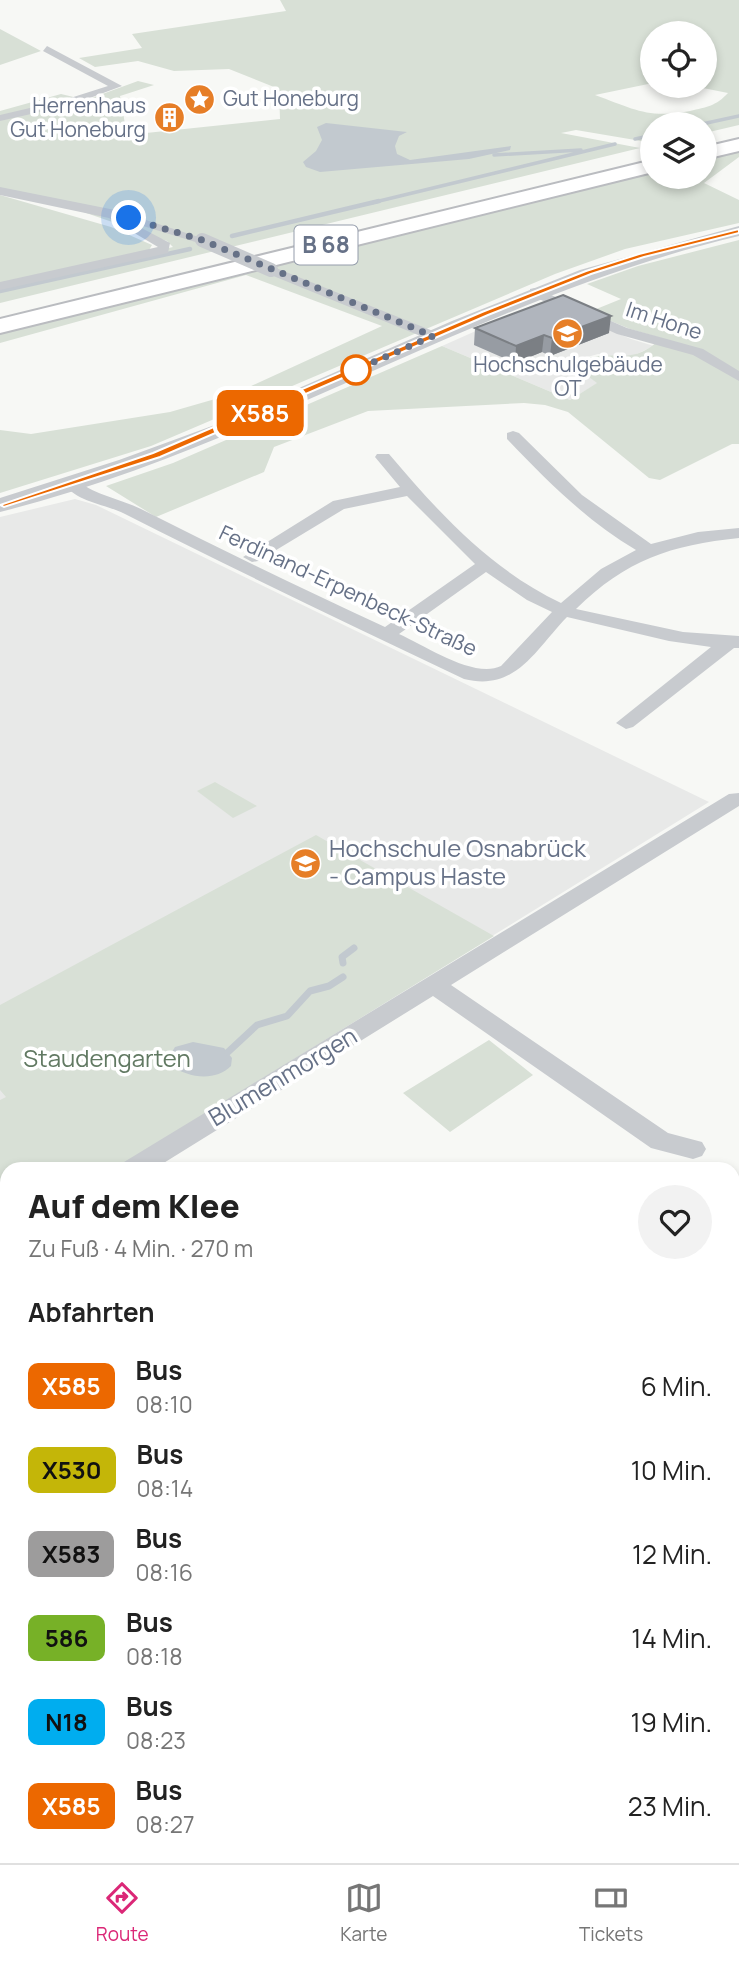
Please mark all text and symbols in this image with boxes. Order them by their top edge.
map controls [640,21,717,189]
button: locate [640,21,717,98]
place icon: Gut Honeburg [183,82,217,116]
place label: Gut Honeburg [223,84,359,112]
place label: Herrenhaus Gut Honeburg [10,91,146,143]
building icon: Herrenhaus Gut Honeburg [152,101,186,135]
button: layers [640,112,717,189]
your location [111,200,146,235]
road number: B 68 [294,226,358,264]
street label: Im Hone [623,295,706,345]
school or university icon: Hochschulgebäude OT [551,316,585,350]
place label: Hochschulgebäude OT [473,350,663,402]
unlabelled marker [341,355,371,385]
line badge: X585 [211,390,309,436]
text: X585 [231,396,289,429]
street label: Ferdinand-Erpenbeck-Straße [215,518,482,662]
place label: Hochschule Osnabrück - Campus Haste [329,831,587,892]
school or university icon: Hochschule Osnabrück - Campus Haste [289,846,323,880]
street label: Blumenmorgen [202,1018,363,1133]
park label: Staudengarten [23,1041,191,1074]
text: Auf dem Klee [28,1183,240,1228]
button: heart [638,1185,712,1259]
text: Zu Fuß · 4 Min. · 270 m [28,1232,253,1264]
text: Abfahrten [28,1294,155,1330]
text: Bus [136,1352,182,1388]
text: 6 Min. [641,1368,712,1404]
text: X585 [42,1369,101,1402]
text: 08:10 [136,1388,193,1420]
text: Bus [137,1436,183,1472]
text: 10 Min. [631,1452,712,1488]
text: X530 [42,1453,102,1486]
text: 08:14 [137,1472,193,1504]
text: Bus [135,1520,182,1556]
text: 12 Min. [632,1536,712,1572]
text: X583 [42,1537,100,1570]
text: 08:16 [135,1556,193,1588]
text: Bus [126,1604,173,1640]
text: 14 Min. [631,1620,712,1656]
text: 586 [45,1621,88,1654]
text: 08:18 [126,1640,183,1672]
text: Bus [126,1688,173,1724]
text: 19 Min. [631,1704,712,1740]
text: N18 [45,1705,88,1738]
text: 08:23 [126,1724,186,1756]
text: Bus [136,1772,182,1808]
text: 23 Min. [628,1788,712,1824]
text: X585 [42,1789,101,1822]
text: 08:27 [136,1808,194,1840]
tab: Route [96,1879,149,1947]
tab: Karte [340,1879,387,1947]
tab: Tickets [579,1879,643,1947]

